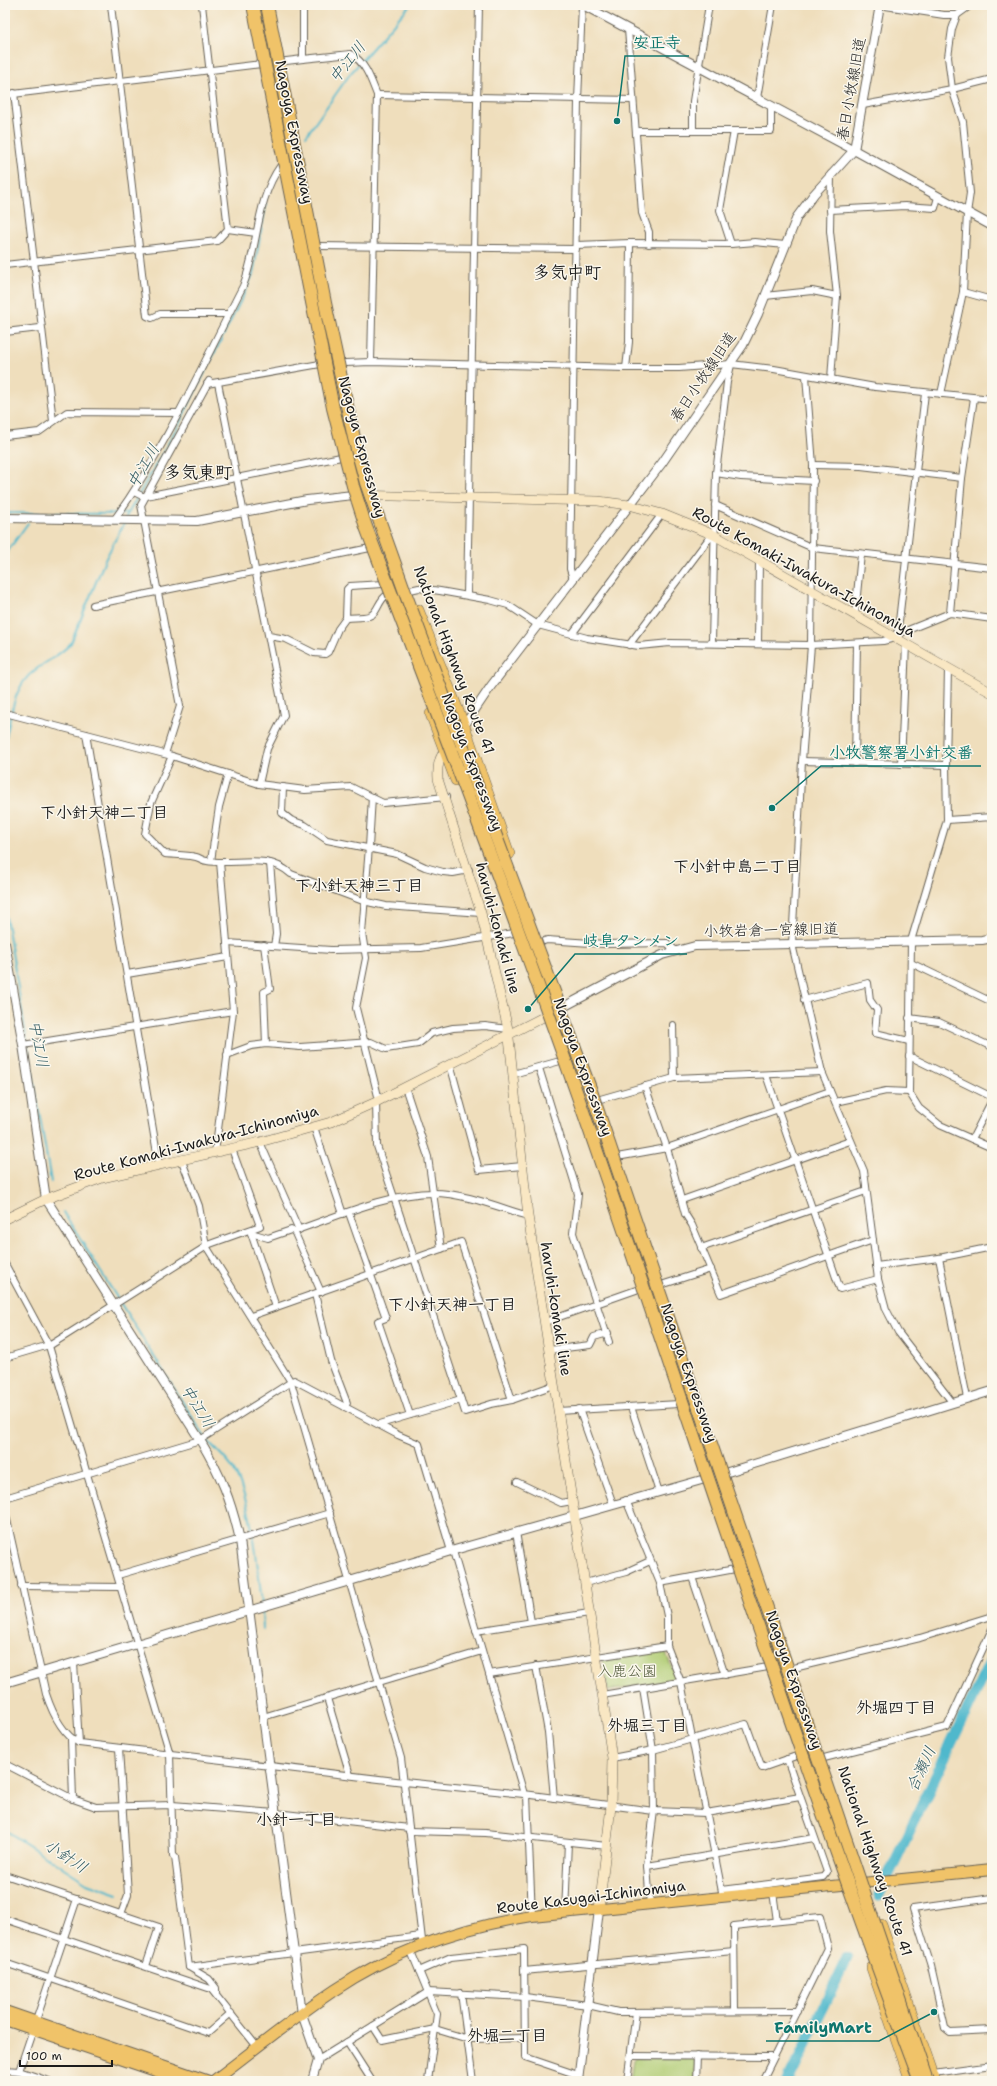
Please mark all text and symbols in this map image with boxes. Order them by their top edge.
callout: 安正寺 [625,28,689,56]
text: 安正寺 [633,32,681,53]
street label: 春日小牧線旧道 [832,36,870,142]
water label: 中江川 [324,37,370,87]
street label: Nagoya Expressway [270,58,318,206]
district label: 多気中町 [533,261,601,283]
street label: 春日小牧線旧道 [665,328,741,426]
street label: Nagoya Expressway [333,374,391,520]
water label: 中江川 [122,440,164,492]
district label: 多気東町 [164,461,232,483]
street label: Route Komaki-Iwakura-Ichinomiya [689,502,920,642]
street label: National Highway Route 41 [409,563,499,757]
street label: Nagoya Expressway [436,690,508,834]
callout: 小牧警察署小針交番 [821,738,981,766]
text: 小牧警察署小針交番 [829,742,973,763]
district label: 下小針天神二丁目 [40,802,168,823]
district label: 下小針中島二丁目 [673,856,801,877]
street label: haruhi-komaki line [471,860,525,996]
district label: 下小針天神三丁目 [295,875,423,896]
street label: 小牧岩倉一宮線旧道 [703,919,839,941]
callout: 岐阜タンメン [575,926,687,954]
text: 岐阜タンメン [583,930,679,951]
street label: Nagoya Expressway [549,995,617,1139]
water label: 中江川 [24,1019,54,1069]
street label: Route Komaki-Iwakura-Ichinomiya [72,1101,321,1185]
street label: haruhi-komaki line [536,1240,576,1378]
district label: 下小針天神一丁目 [388,1294,516,1315]
street label: Nagoya Expressway [656,1301,722,1445]
water label: 中江川 [176,1380,220,1432]
street label: Nagoya Expressway [761,1608,827,1752]
park label: 入鹿公園 [597,1661,657,1681]
district label: 外堀四丁目 [856,1697,936,1718]
district label: 外堀三丁目 [607,1715,687,1736]
water label: 合瀬川 [901,1743,941,1795]
street label: National Highway Route 41 [833,1763,917,1959]
district label: 小針一丁目 [256,1809,336,1830]
water label: 小針川 [40,1834,92,1878]
street label: Route Kasugai-Ichinomiya [495,1875,687,1919]
callout: FamilyMart [766,2013,879,2041]
text: FamilyMart [774,2017,872,2038]
district label: 外堀二丁目 [467,2025,547,2046]
scale bar [20,2042,112,2068]
text: 100 m [26,2048,62,2064]

